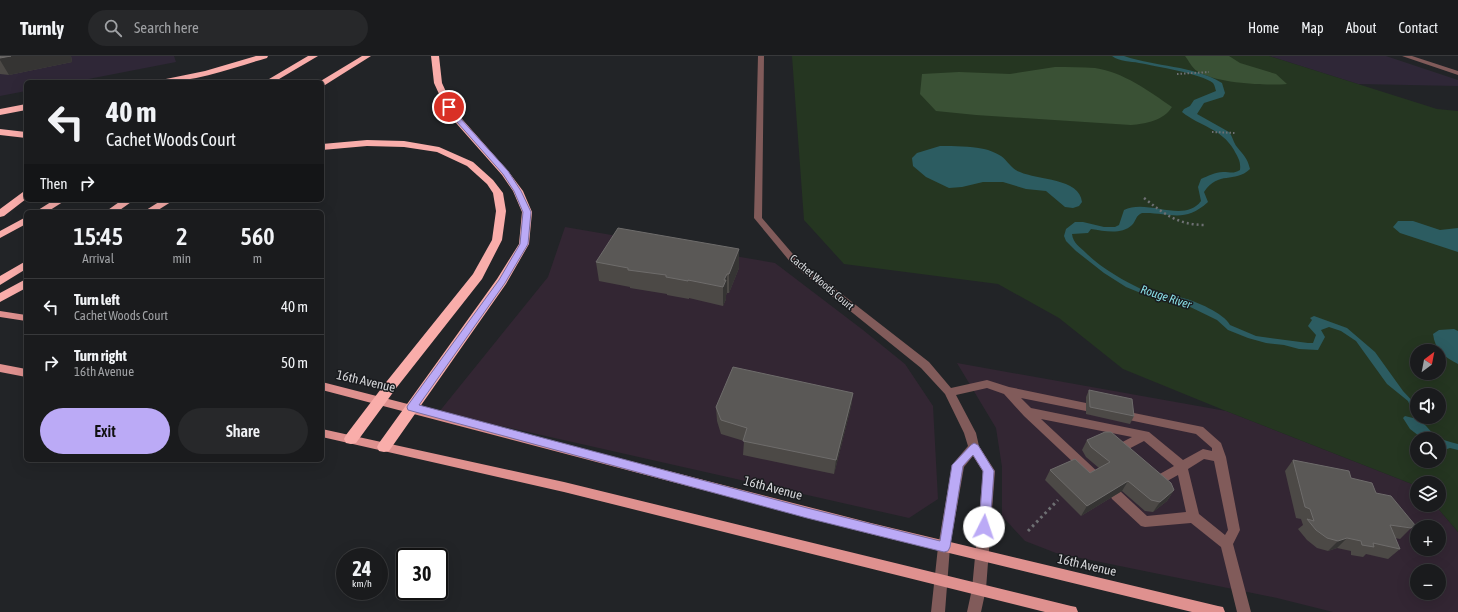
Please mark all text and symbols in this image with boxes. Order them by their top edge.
search box [88,10,368,46]
text: Turnly [20,17,64,39]
icon: search [102,17,124,39]
text: Search here [134,19,199,36]
text: Home [1248,20,1279,36]
text: Map [1301,20,1324,36]
text: About [1346,20,1377,36]
text: Contact [1399,20,1438,36]
pin [432,90,466,124]
icon: left [40,96,92,148]
text: 40 m [106,96,156,128]
icon: arrive [438,96,460,118]
text: Cachet Woods Court [106,129,236,150]
icon: right [76,172,98,194]
text: Then [40,175,68,192]
text: 15:45 [74,223,123,250]
text: 2 [176,223,187,250]
text: 560 [241,223,274,250]
text: Arrival [82,251,114,266]
text: min [172,251,191,266]
text: m [253,251,262,266]
street label: Cachet Woods Court [788,252,856,312]
water label: Rouge River [1139,282,1194,312]
text: Turn left [74,291,120,308]
icon: left [40,296,62,318]
text: 40 m [281,298,308,315]
text: Cachet Woods Court [74,308,168,323]
north arrow [1410,344,1446,380]
map controls [1410,344,1446,600]
text: Turn right [74,347,127,364]
icon: right [40,352,62,374]
text: 50 m [281,354,308,371]
text: 16th Avenue [74,364,134,379]
street label: 16th Avenue [335,367,397,395]
button: sound [1410,388,1446,424]
button: Exit [40,408,170,454]
button: Share [178,408,308,454]
button: search [1410,432,1446,468]
street label: 16th Avenue [742,473,804,503]
button: layers [1410,476,1446,512]
position arrow [963,506,1005,548]
button: + [1410,520,1446,556]
speed limit sign: 30 [396,548,448,600]
street label: 16th Avenue [1056,551,1118,579]
text: 24 [353,557,371,580]
button: − [1410,564,1446,600]
text: km/h [352,578,372,589]

